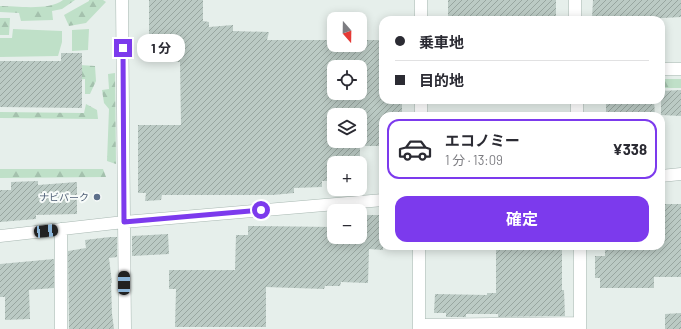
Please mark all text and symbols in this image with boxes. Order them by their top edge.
north arrow [327,12,367,52]
map controls [327,12,367,244]
text: 乗車地 [419,33,464,51]
callout: 1 分 [137,34,185,62]
route end [114,39,132,57]
text: 1 分 [151,40,171,56]
button: locate [327,60,367,100]
text: 目的地 [419,71,464,89]
button: layers [327,108,367,148]
icon: car [397,131,433,167]
text: エコノミー [445,131,520,149]
text: ¥338 [612,140,647,158]
text: 1 分 · 13:09 [445,152,503,168]
button: + [327,156,367,196]
place label: ナビパーク [39,191,89,203]
marker: ナビパーク [92,192,102,202]
button: 確定 [395,196,649,242]
route start [252,201,270,219]
button: − [327,204,367,244]
car [33,224,59,238]
car [118,271,130,295]

